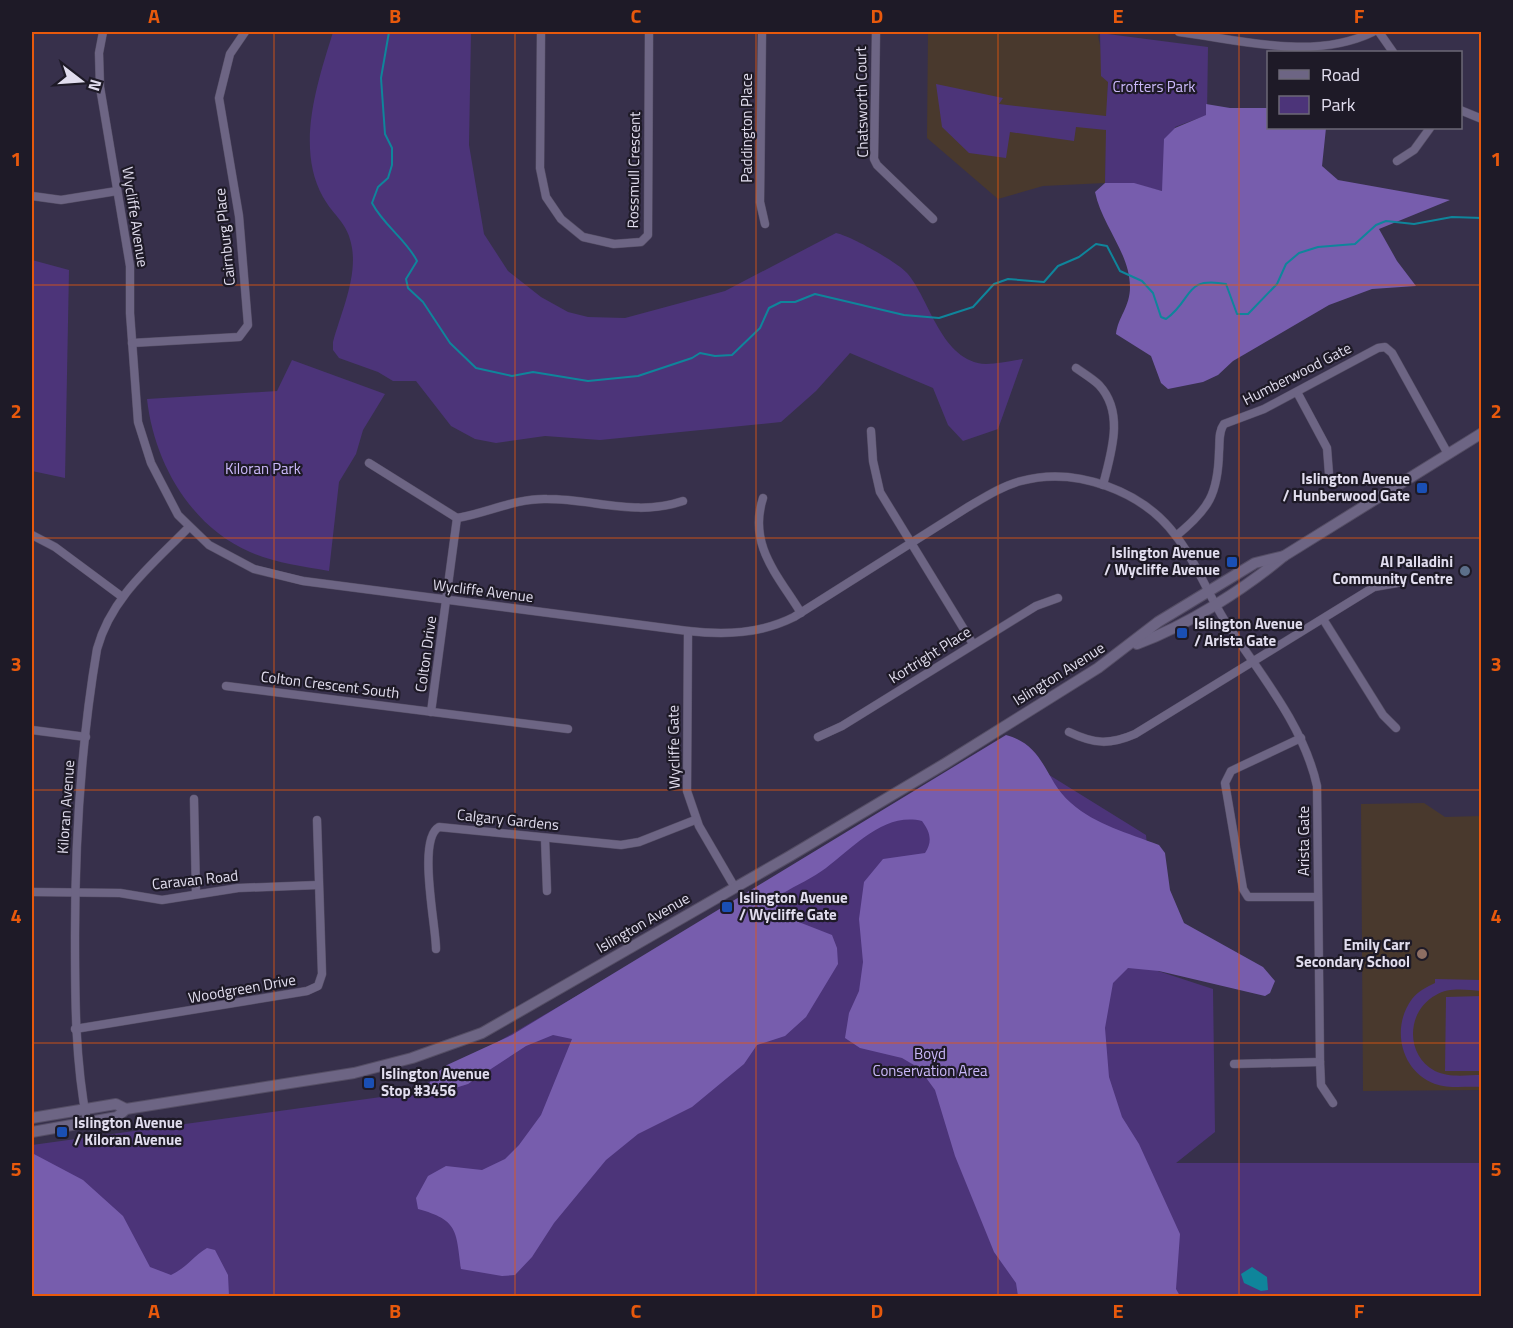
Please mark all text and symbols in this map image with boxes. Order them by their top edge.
text: A [148,0,160,31]
text: B [389,0,401,31]
text: C [631,0,642,31]
text: D [871,0,883,31]
text: E [1112,0,1124,31]
text: F [1354,0,1365,31]
street label: Chatsworth Court [849,45,874,158]
north arrow [51,51,111,111]
legend [1267,51,1462,129]
text: Road [1321,61,1360,88]
street label: Paddington Place [735,73,758,183]
park label: Crofters Park [1112,75,1196,98]
text: N [82,77,108,94]
text: Park [1321,91,1356,118]
street label: Rossmull Crescent [621,111,646,229]
text: 1 [10,143,22,174]
text: 1 [1490,143,1502,174]
street label: Wycliffe Avenue [116,165,155,269]
street label: Cairnburg Place [208,187,241,287]
street label: Humberwood Gate [1238,336,1355,411]
text: 2 [10,395,22,426]
text: 2 [1490,395,1502,426]
park label: Kiloran Park [225,457,301,480]
place label: Islington Avenue / Hunberwood Gate [1283,467,1410,507]
marker: Islington Avenue / Hunberwood Gate [1415,481,1429,495]
place label: Islington Avenue / Wycliffe Avenue [1104,541,1220,581]
place label: Al Palladini Community Centre [1332,550,1453,590]
marker: Islington Avenue / Wycliffe Avenue [1225,555,1239,569]
marker: Al Palladini Community Centre [1458,564,1472,578]
street label: Wycliffe Avenue [431,573,535,608]
place label: Islington Avenue / Arista Gate [1194,612,1303,652]
street label: Colton Drive [409,614,442,694]
street label: Kortright Place [884,620,975,689]
marker: Islington Avenue / Arista Gate [1175,626,1189,640]
street label: Islington Avenue [1008,636,1109,711]
text: 3 [10,648,22,679]
text: 3 [1490,648,1502,679]
street label: Colton Crescent South [259,665,401,704]
street label: Wycliffe Gate [661,705,686,789]
street label: Kiloran Avenue [51,759,80,855]
street label: Calgary Gardens [456,803,560,836]
street label: Arista Gate [1292,806,1315,876]
street label: Caravan Road [151,864,239,895]
street label: Islington Avenue [592,886,694,959]
place label: Islington Avenue / Wycliffe Gate [739,886,848,926]
text: 4 [10,900,22,931]
marker: Islington Avenue / Wycliffe Gate [720,900,734,914]
text: 4 [1490,900,1502,931]
place label: Emily Carr Secondary School [1296,933,1410,973]
marker: Emily Carr Secondary School [1415,947,1429,961]
street label: Woodgreen Drive [186,968,297,1009]
park label: Boyd Conservation Area [872,1042,988,1082]
place label: Islington Avenue Stop #3456 [381,1062,490,1102]
marker: Islington Avenue Stop #3456 [362,1076,376,1090]
place label: Islington Avenue / Kiloran Avenue [74,1111,183,1151]
marker: Islington Avenue / Kiloran Avenue [55,1125,69,1139]
text: 5 [10,1153,22,1184]
text: 5 [1490,1153,1502,1184]
text: A [148,1295,160,1326]
text: B [389,1295,401,1326]
text: C [631,1295,642,1326]
text: D [871,1295,883,1326]
text: E [1112,1295,1124,1326]
text: F [1354,1295,1365,1326]

